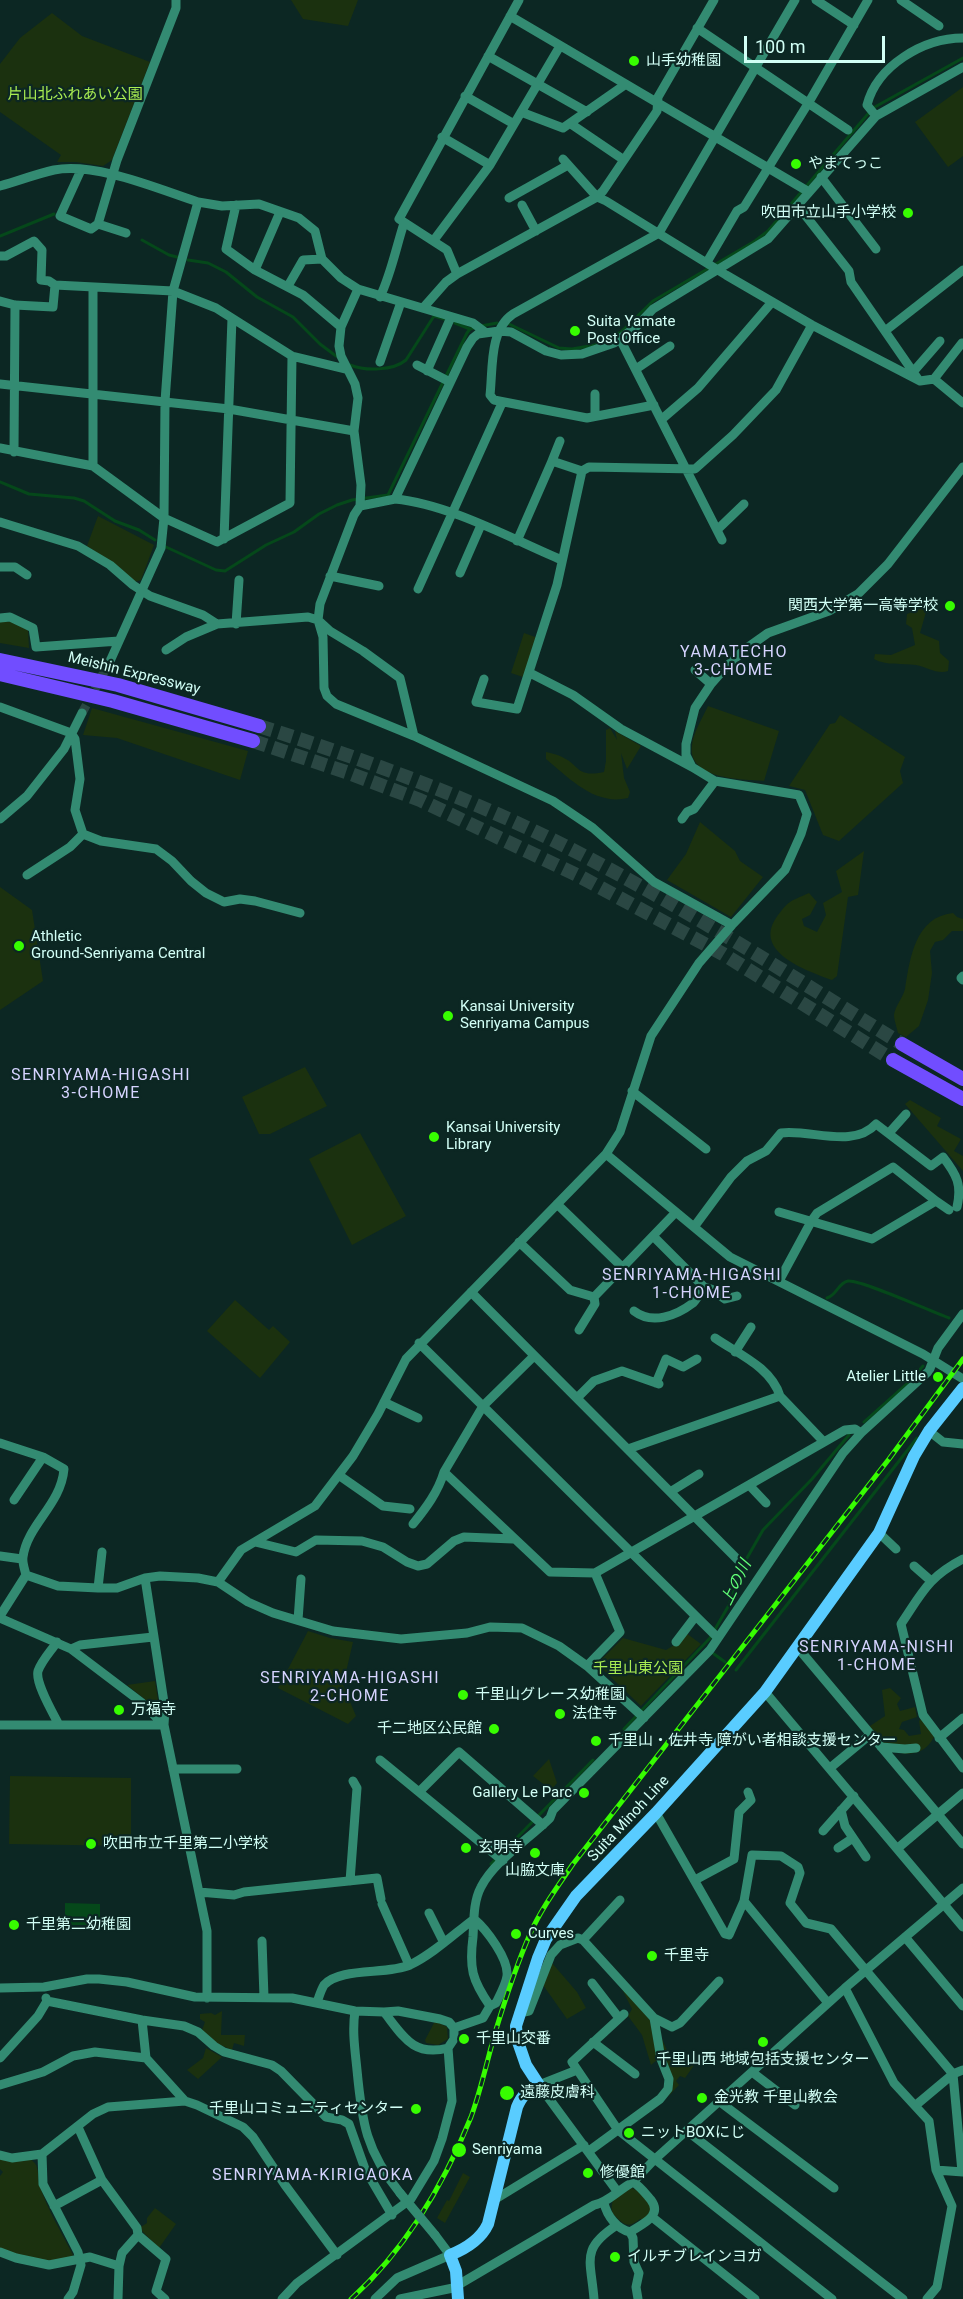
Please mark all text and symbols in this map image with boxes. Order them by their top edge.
scale bar [747,24,888,62]
text: 100 m [755,36,806,57]
place label: 山手幼稚園 [646,52,721,70]
marker: 山手幼稚園 [627,54,641,68]
park label: 片山北ふれあい公園 [8,86,142,104]
place label: やまてっこ [808,155,883,173]
marker: やまてっこ [789,157,803,171]
place label: 吹田市立山手小学校 [761,204,896,222]
marker: 吹田市立山手小学校 [901,206,915,220]
place label: Suita Yamate Post Office [587,313,675,348]
marker: Suita Yamate Post Office [568,324,582,338]
place label: 関西大学第一高等学校 [788,597,938,615]
marker: 関西大学第一高等学校 [943,599,957,613]
district label: YAMATECHO 3-CHOME [680,643,788,681]
street label: Meishin Expressway [66,649,202,699]
place label: Athletic Ground-Senriyama Central [31,928,205,963]
marker: Athletic Ground-Senriyama Central [12,939,26,953]
place label: Kansai University Senriyama Campus [460,998,590,1033]
marker: Kansai University Senriyama Campus [441,1009,455,1023]
district label: SENRIYAMA-HIGASHI 3-CHOME [11,1066,191,1104]
place label: Kansai University Library [446,1119,560,1154]
marker: Kansai University Library [427,1130,441,1144]
district label: SENRIYAMA-HIGASHI 1-CHOME [602,1266,782,1304]
place label: Atelier Little [846,1368,926,1386]
marker: Atelier Little [931,1370,945,1384]
water label: 上の川 [718,1557,756,1609]
district label: SENRIYAMA-NISHI 1-CHOME [799,1638,955,1676]
park label: 千里山東公園 [593,1660,683,1678]
district label: SENRIYAMA-HIGASHI 2-CHOME [260,1669,440,1707]
place label: 千里山グレース幼稚園 [475,1686,625,1704]
marker: 千里山グレース幼稚園 [456,1688,470,1702]
place label: 万福寺 [131,1701,176,1719]
marker: 万福寺 [112,1703,126,1717]
place label: 法住寺 [572,1705,617,1723]
marker: 法住寺 [553,1707,567,1721]
place label: 千二地区公民館 [377,1720,482,1738]
marker: 千二地区公民館 [487,1722,501,1736]
place label: 千里山・佐井寺 障がい者相談支援センター [608,1732,897,1750]
marker: 千里山・佐井寺 障がい者相談支援センター [589,1734,603,1748]
street label: Suita Minoh Line [585,1772,673,1866]
place label: Gallery Le Parc [472,1784,572,1802]
marker: Gallery Le Parc [577,1786,591,1800]
place label: 吹田市立千里第二小学校 [103,1835,268,1853]
marker: 吹田市立千里第二小学校 [84,1837,98,1851]
place label: 玄明寺 [478,1839,523,1857]
marker: 玄明寺 [459,1841,473,1855]
marker: 山脇文庫 [528,1846,542,1860]
place label: 山脇文庫 [505,1862,565,1880]
place label: 千里第二幼稚園 [26,1916,131,1934]
marker: 千里第二幼稚園 [7,1918,21,1932]
place label: Curves [528,1925,574,1943]
marker: Curves [509,1927,523,1941]
place label: 千里寺 [664,1947,709,1965]
marker: 千里寺 [645,1949,659,1963]
place label: 千里山交番 [476,2030,551,2048]
marker: 千里山交番 [457,2032,471,2046]
marker: 千里山西 地域包括支援センター [756,2035,770,2049]
place label: 千里山西 地域包括支援センター [656,2051,870,2069]
marker: 遠藤皮膚科 [498,2084,516,2102]
place label: 遠藤皮膚科 [520,2084,595,2102]
place label: 金光教 千里山教会 [714,2089,838,2107]
marker: 金光教 千里山教会 [695,2091,709,2105]
place label: 千里山コミュニティセンター [209,2100,404,2118]
marker: 千里山コミュニティセンター [409,2102,423,2116]
place label: ニットBOXにじ [641,2124,745,2142]
marker: ニットBOXにじ [622,2126,636,2140]
marker: Senriyama [450,2141,468,2159]
place label: Senriyama [472,2141,542,2159]
place label: 修優館 [600,2164,645,2182]
district label: SENRIYAMA-KIRIGAOKA [212,2166,414,2186]
marker: 修優館 [581,2166,595,2180]
place label: イルチブレインヨガ [627,2248,762,2266]
marker: イルチブレインヨガ [608,2250,622,2264]

